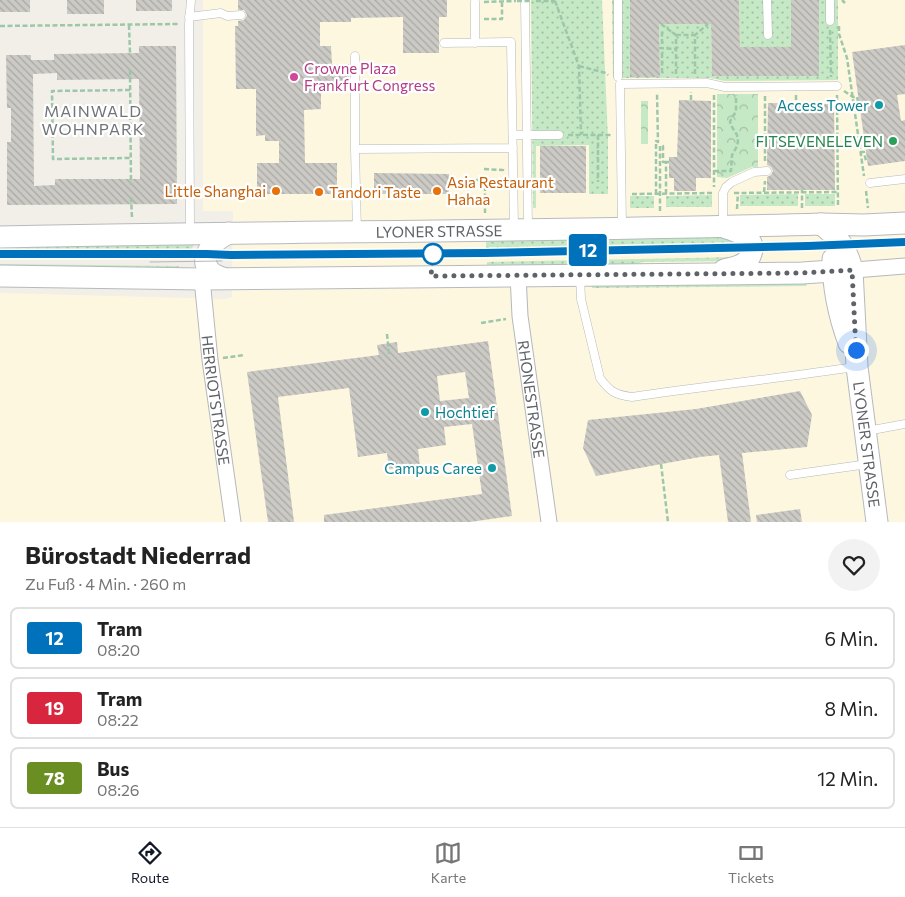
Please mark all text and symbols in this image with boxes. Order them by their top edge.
place label: Crowne Plaza Frankfurt Congress [304,59,436,94]
marker: Crowne Plaza Frankfurt Congress [288,71,300,83]
place label: Access Tower [777,96,869,114]
marker: Access Tower [873,99,885,111]
district label: MAINWALD WOHNPARK [42,101,144,138]
place label: FITSEVENELEVEN [755,132,883,150]
marker: FITSEVENELEVEN [887,135,899,147]
place label: Asia Restaurant Hahaa [447,173,554,208]
place label: Little Shanghai [164,182,266,200]
place label: Tandori Taste [329,183,421,201]
marker: Little Shanghai [270,185,282,197]
marker: Asia Restaurant Hahaa [431,185,443,197]
marker: Tandori Taste [313,186,325,198]
street label: LYONER STRASSE [375,221,503,241]
line badge: 12 [566,234,610,266]
text: 12 [579,239,597,261]
unlabelled marker [422,243,444,265]
street label: HERRIOTSTRASSE [199,334,234,466]
your location [844,338,869,363]
street label: RHONESTRASSE [514,339,549,459]
street label: LYONER STRASSE [850,380,884,508]
place label: Hochtief [435,403,495,421]
marker: Hochtief [419,406,431,418]
place label: Campus Caree [384,459,482,477]
marker: Campus Caree [486,462,498,474]
button: heart [828,539,880,591]
text: Bürostadt Niederrad [25,540,251,569]
text: Zu Fuß · 4 Min. · 260 m [25,574,186,593]
text: Tram [97,617,142,640]
text: 12 [45,627,64,649]
text: 6 Min. [824,627,878,650]
text: 08:20 [97,640,140,659]
text: Tram [97,687,142,710]
text: 19 [45,697,64,719]
text: 8 Min. [824,697,878,720]
text: 08:22 [97,710,139,729]
text: Bus [97,757,129,780]
text: 78 [44,767,65,789]
text: 12 Min. [817,767,878,790]
text: 08:26 [97,780,139,799]
tab: Route [131,839,169,886]
tab: Karte [431,839,466,886]
tab: Tickets [728,839,774,886]

